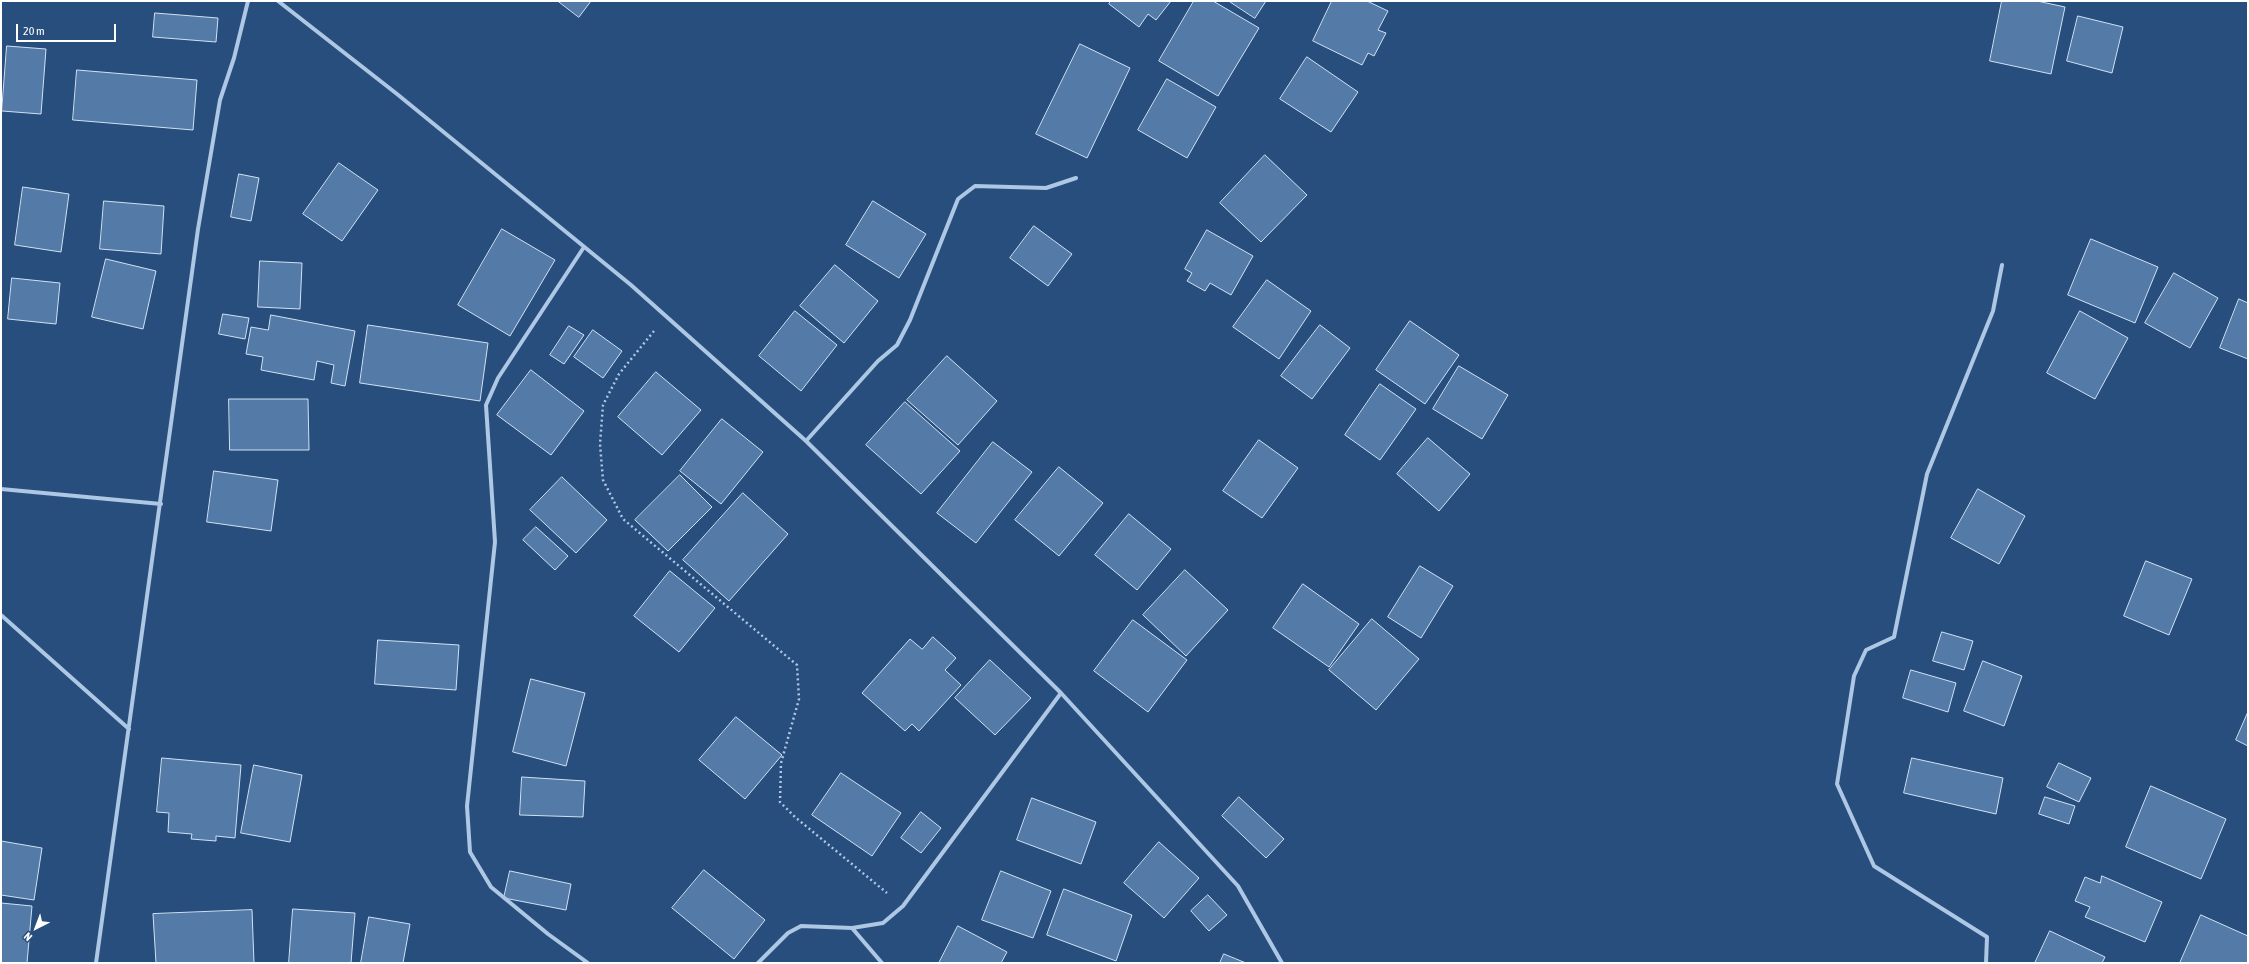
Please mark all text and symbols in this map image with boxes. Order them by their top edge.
scale bar [18,16,118,42]
text: 20 m [23,24,45,38]
north arrow [16,908,56,948]
text: N [22,930,34,944]

